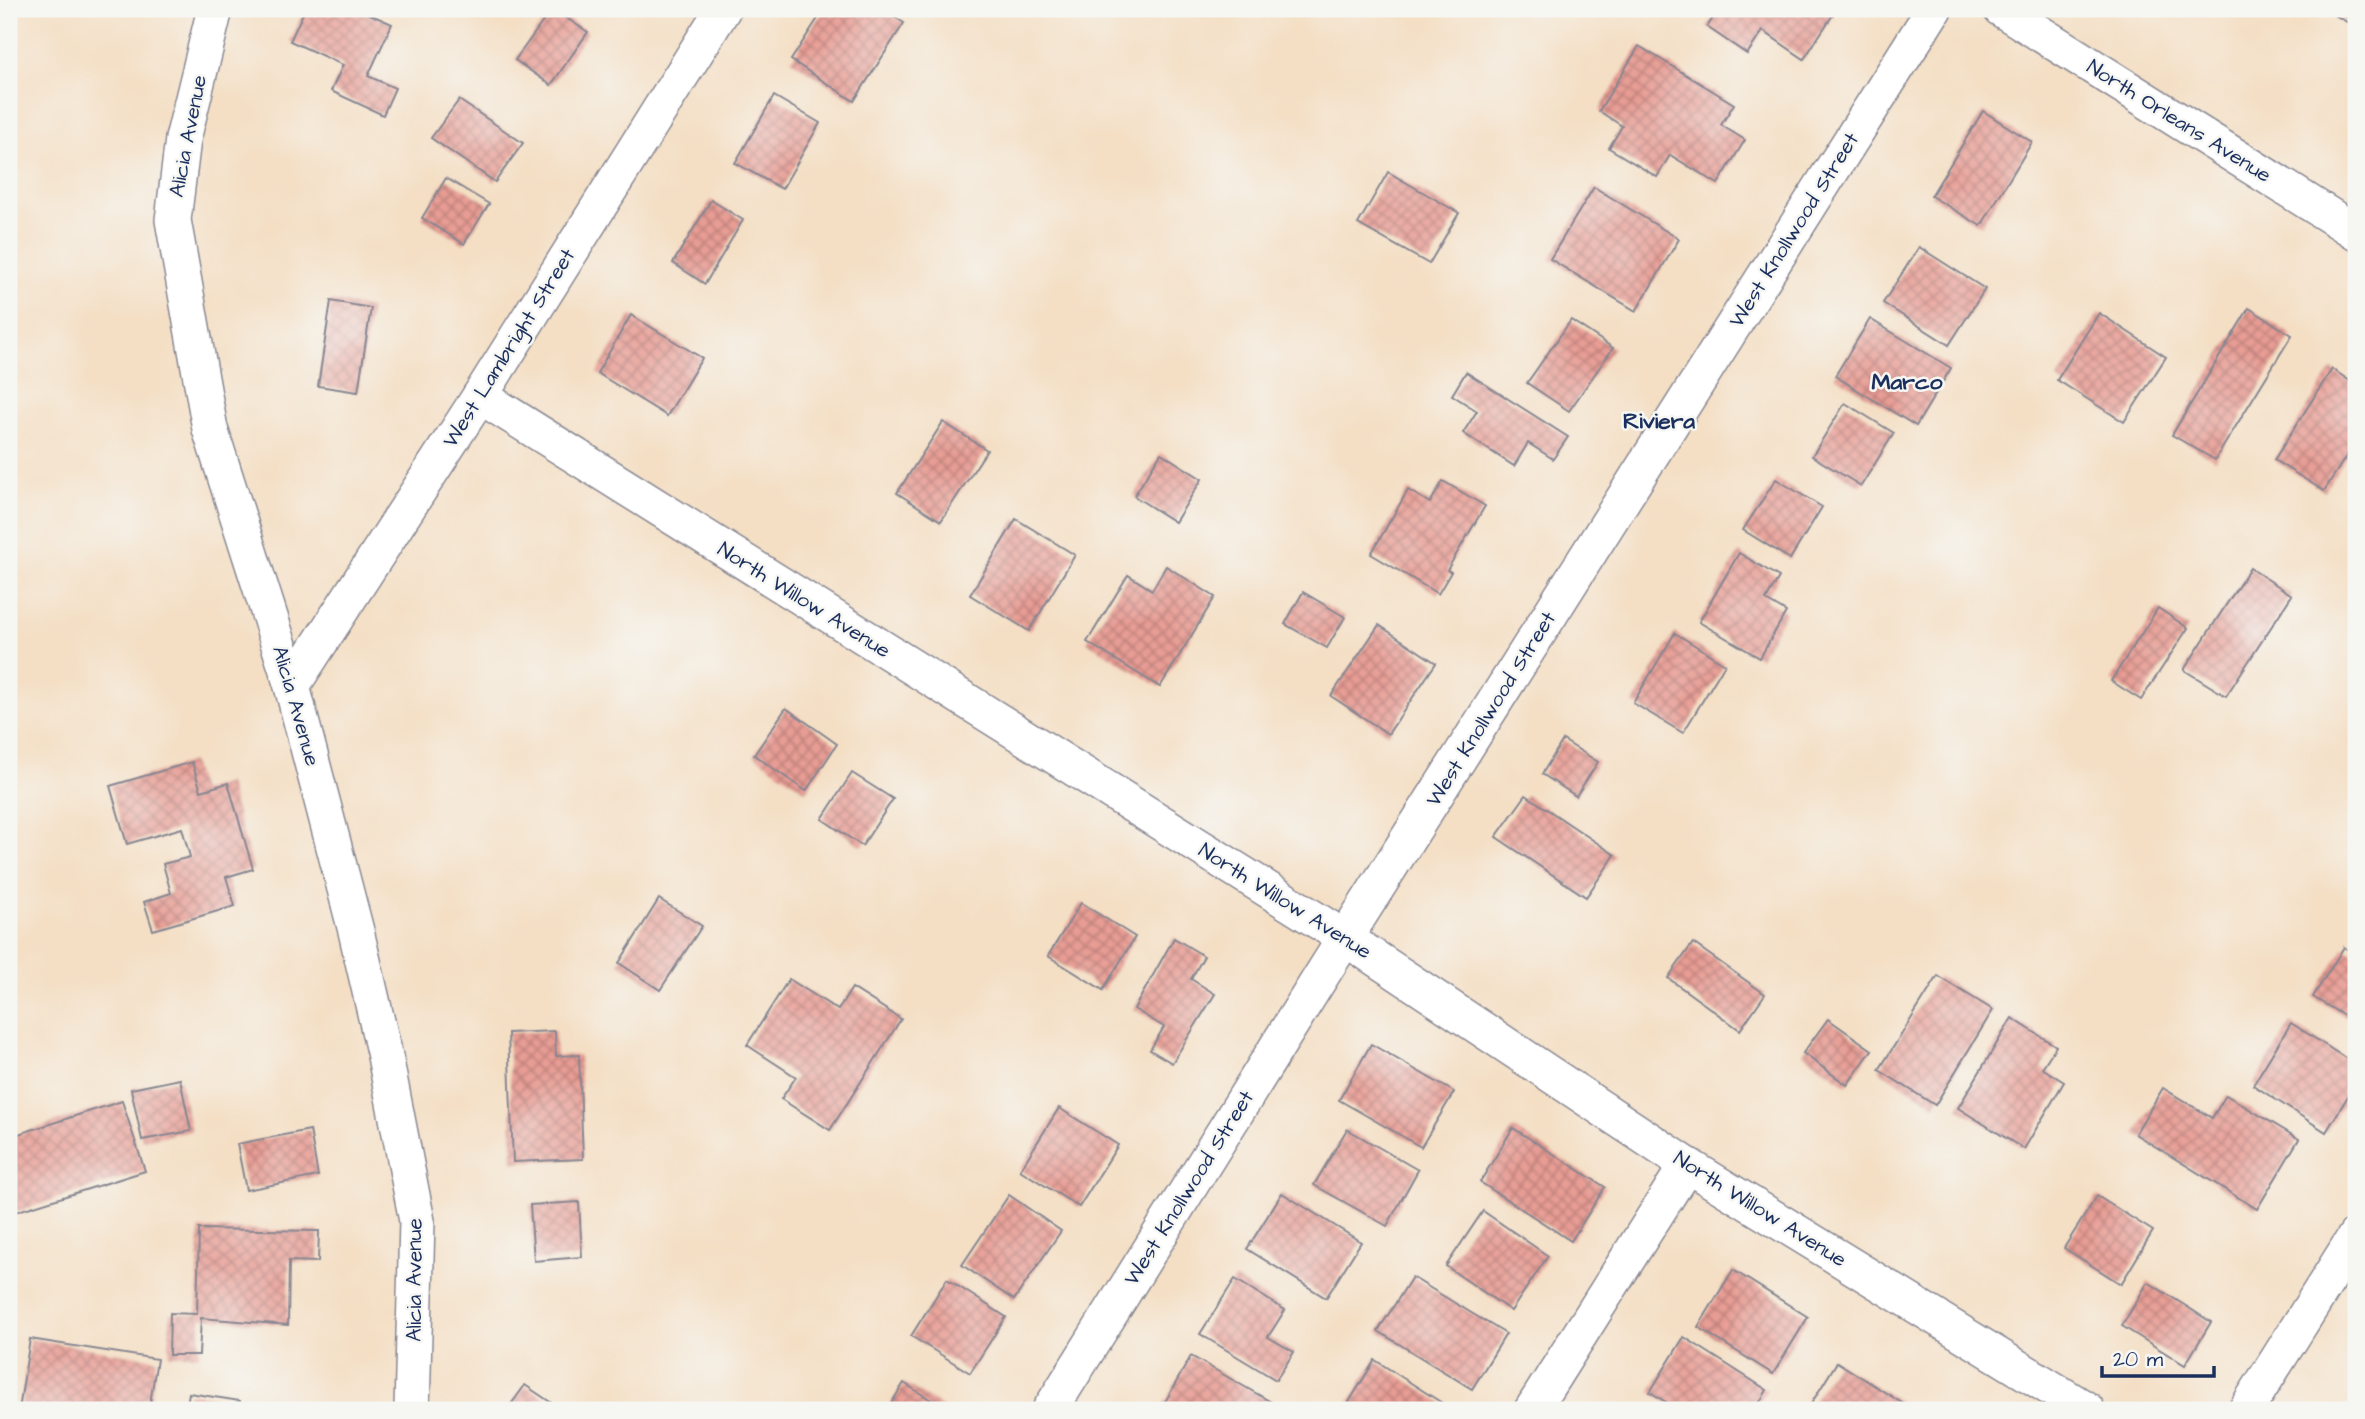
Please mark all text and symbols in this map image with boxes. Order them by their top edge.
street label: North Orleans Avenue [2081,52,2277,190]
street label: Alicia Avenue [162,73,214,199]
street label: West Knollwood Street [1722,127,1866,333]
street label: West Lambright Street [436,243,584,454]
district label: Marco [1872,366,1943,398]
district label: Riviera [1623,405,1695,437]
street label: North Willow Avenue [712,535,896,665]
street label: West Knollwood Street [1419,606,1563,812]
street label: Alicia Avenue [265,643,327,769]
street label: North Willow Avenue [1193,836,1377,966]
street label: West Knollwood Street [1117,1085,1261,1291]
street label: North Willow Avenue [1668,1144,1852,1274]
street label: Alicia Avenue [400,1218,429,1342]
scale bar [2102,1335,2214,1379]
text: 20 m [2113,1345,2164,1374]

